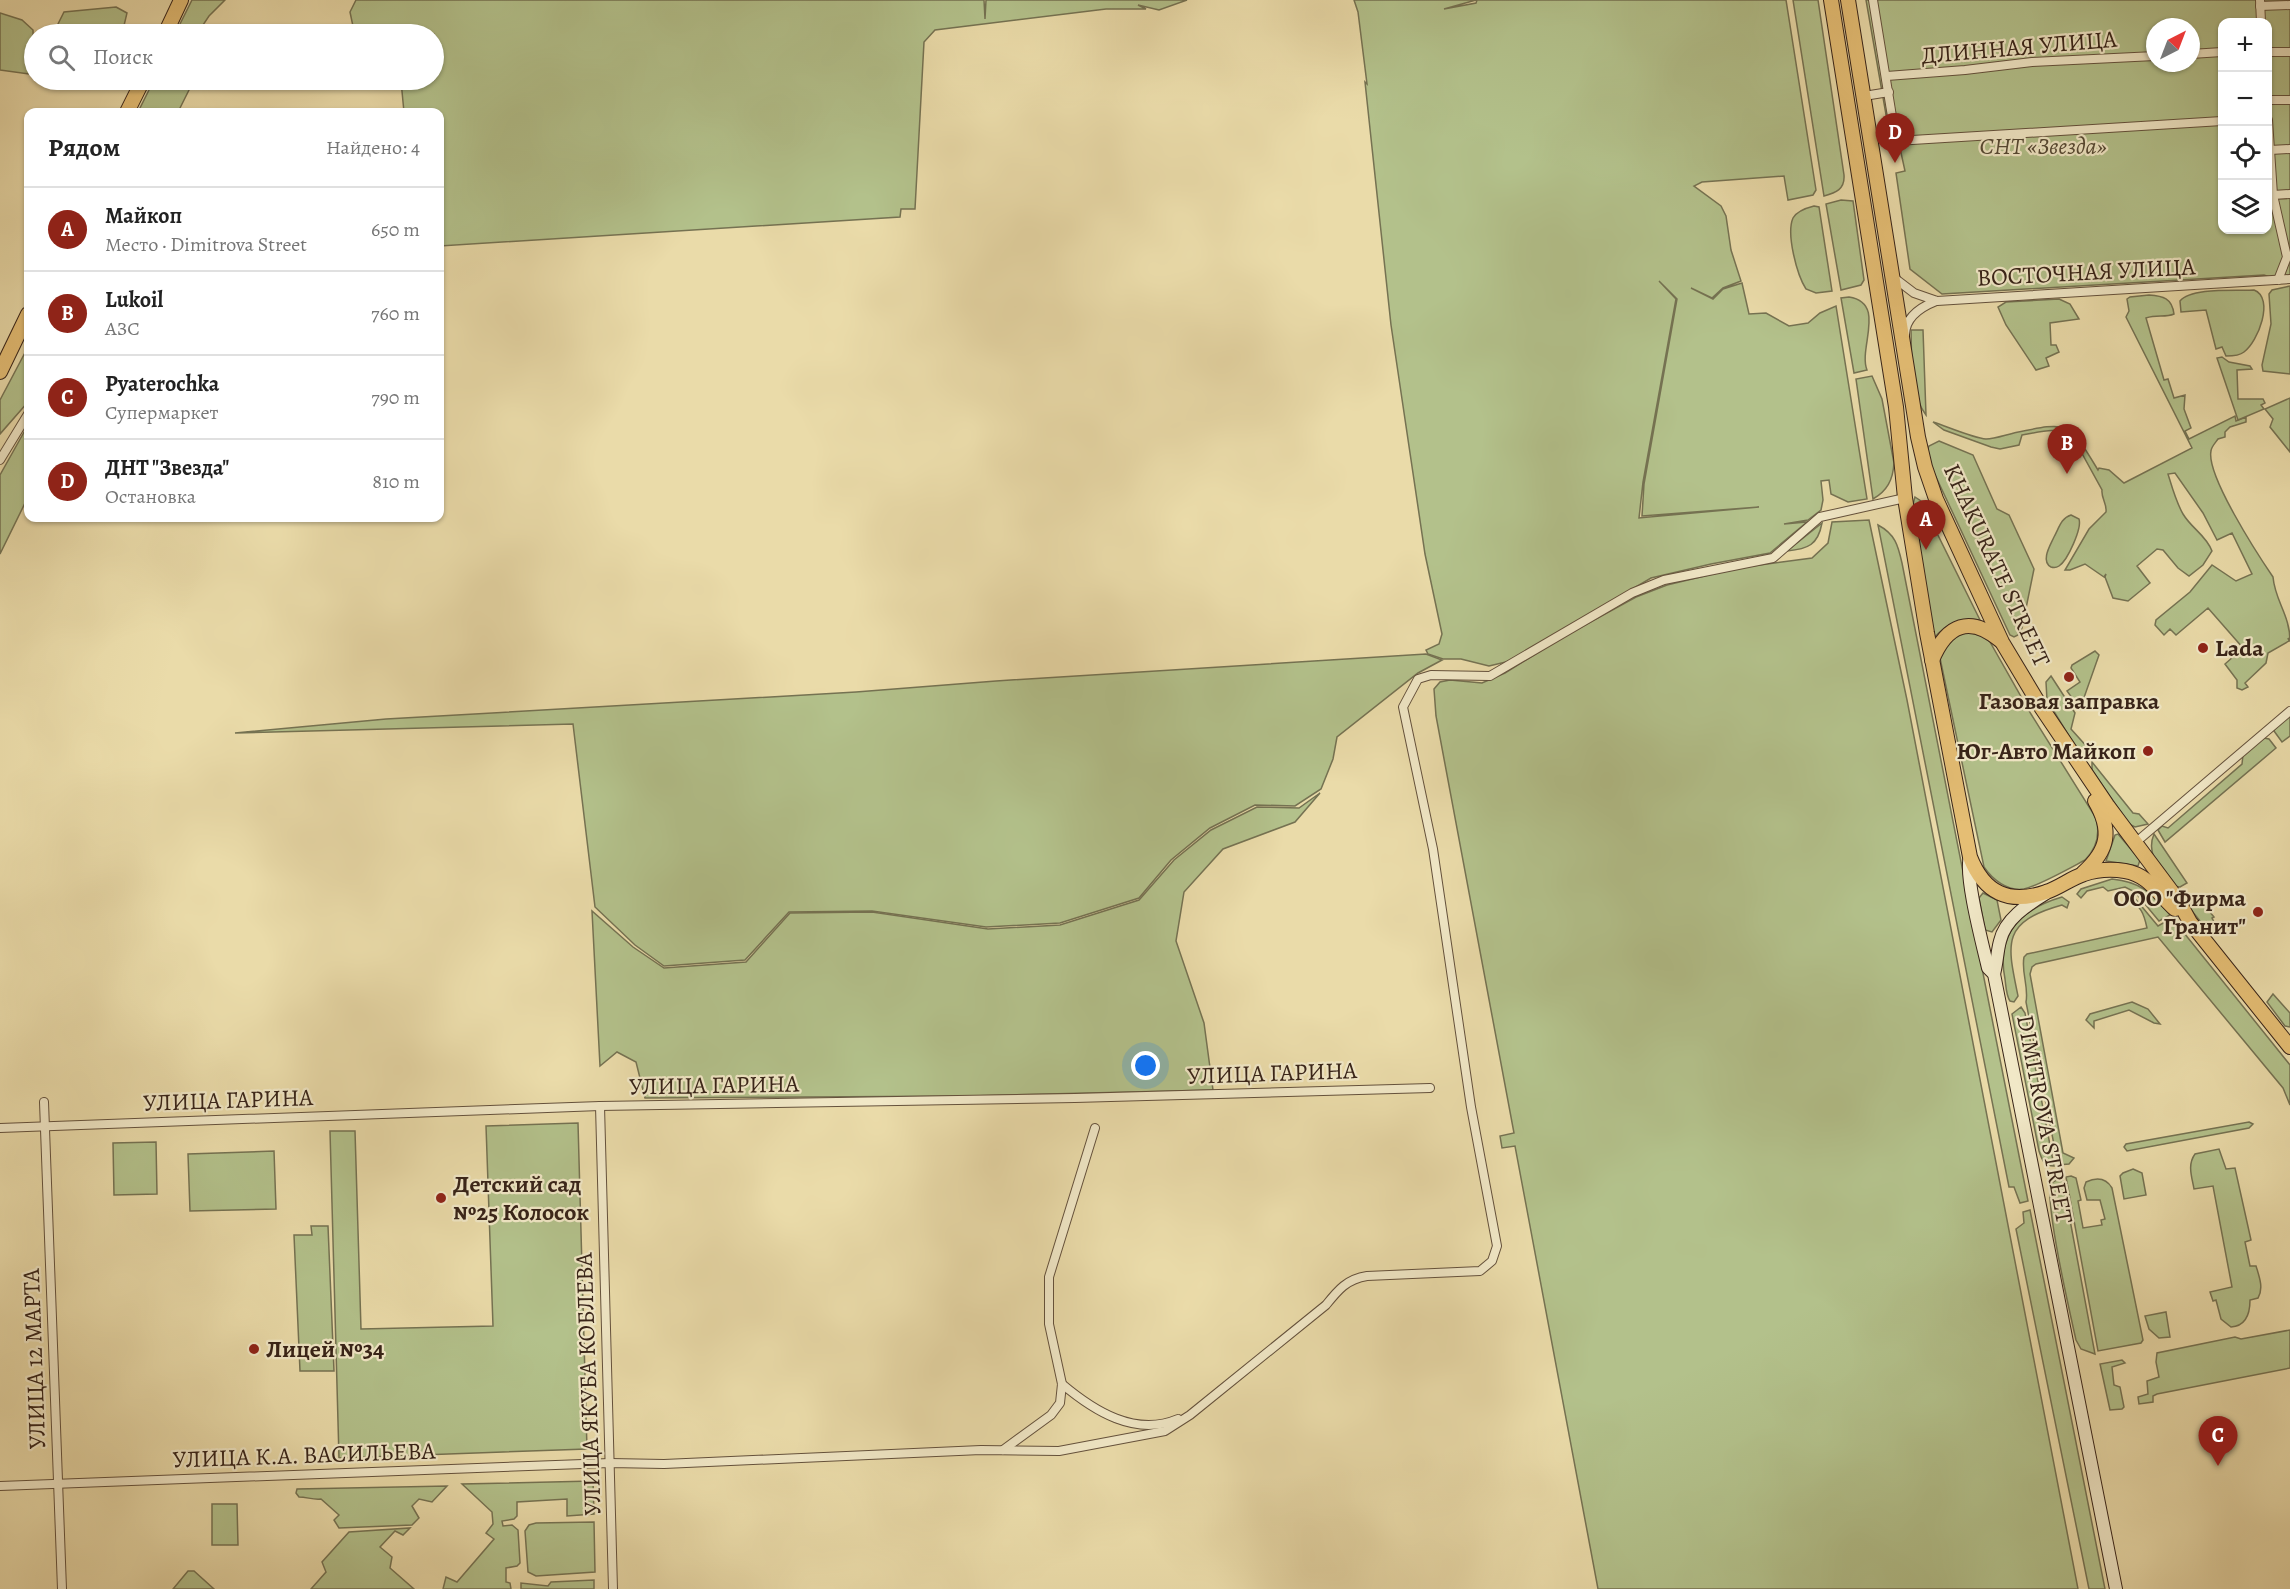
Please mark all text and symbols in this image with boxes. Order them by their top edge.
north arrow [2146,18,2200,72]
map controls [2218,18,2272,234]
button: + [2218,18,2272,72]
street label: ДЛИННАЯ УЛИЦА [1920,22,2119,71]
search box [24,24,444,90]
icon: search [45,41,78,74]
text: Поиск [93,42,153,72]
button: − [2218,72,2272,126]
pin: D [1876,114,1914,163]
button: locate [2218,126,2272,180]
text: Рядом [48,130,120,165]
park label: СНТ «Звезда» [1979,130,2107,162]
text: Найдено: 4 [326,134,420,161]
button: layers [2218,180,2272,234]
text: Майкоп [105,201,182,231]
text: A [61,216,74,243]
text: 650 m [371,216,420,243]
text: Место · Dimitrova Street [105,231,307,258]
street label: ВОСТОЧНАЯ УЛИЦА [1976,250,2197,294]
text: Lukoil [105,285,163,315]
text: B [61,300,74,327]
text: 760 m [371,300,420,327]
text: АЗС [105,315,140,342]
text: Pyaterochka [105,369,219,399]
text: C [61,384,74,411]
text: 790 m [371,384,420,411]
text: Супермаркет [105,399,219,426]
pin: B [2048,424,2086,474]
text: ДНТ "Звезда" [105,453,229,483]
street label: KHAKURATE STREET [1936,458,2058,672]
text: D [61,468,74,495]
text: 810 m [372,468,420,495]
text: Остановка [105,483,196,510]
pin: A [1906,500,1946,550]
place label: Lada [2215,632,2264,664]
marker: Lada [2196,641,2210,655]
marker: Газовая заправка [2062,670,2076,684]
place label: Газовая заправка [1979,685,2160,717]
place label: Юг-Авто Майкоп [1956,735,2136,767]
marker: Юг-Авто Майкоп [2141,744,2155,758]
place label: ООО "Фирма Гранит" [2113,882,2247,942]
marker: ООО "Фирма Гранит" [2251,905,2265,919]
street label: DIMITROVA STREET [2009,1012,2081,1226]
your location [1131,1051,1160,1080]
street label: УЛИЦА ГАРИНА [1186,1054,1359,1092]
street label: УЛИЦА ГАРИНА [629,1068,800,1102]
street label: УЛИЦА ГАРИНА [142,1081,315,1119]
place label: Детский сад №25 Колосок [453,1168,589,1228]
marker: Детский сад №25 Колосок [434,1191,448,1205]
street label: УЛИЦА ЯКУБА КОБЛЕВА [567,1251,609,1516]
street label: УЛИЦА 12 МАРТА [15,1267,53,1450]
place label: Лицей №34 [266,1333,384,1365]
marker: Лицей №34 [247,1342,261,1356]
pin: C [2198,1416,2238,1466]
street label: УЛИЦА К.А. ВАСИЛЬЕВА [172,1434,437,1476]

